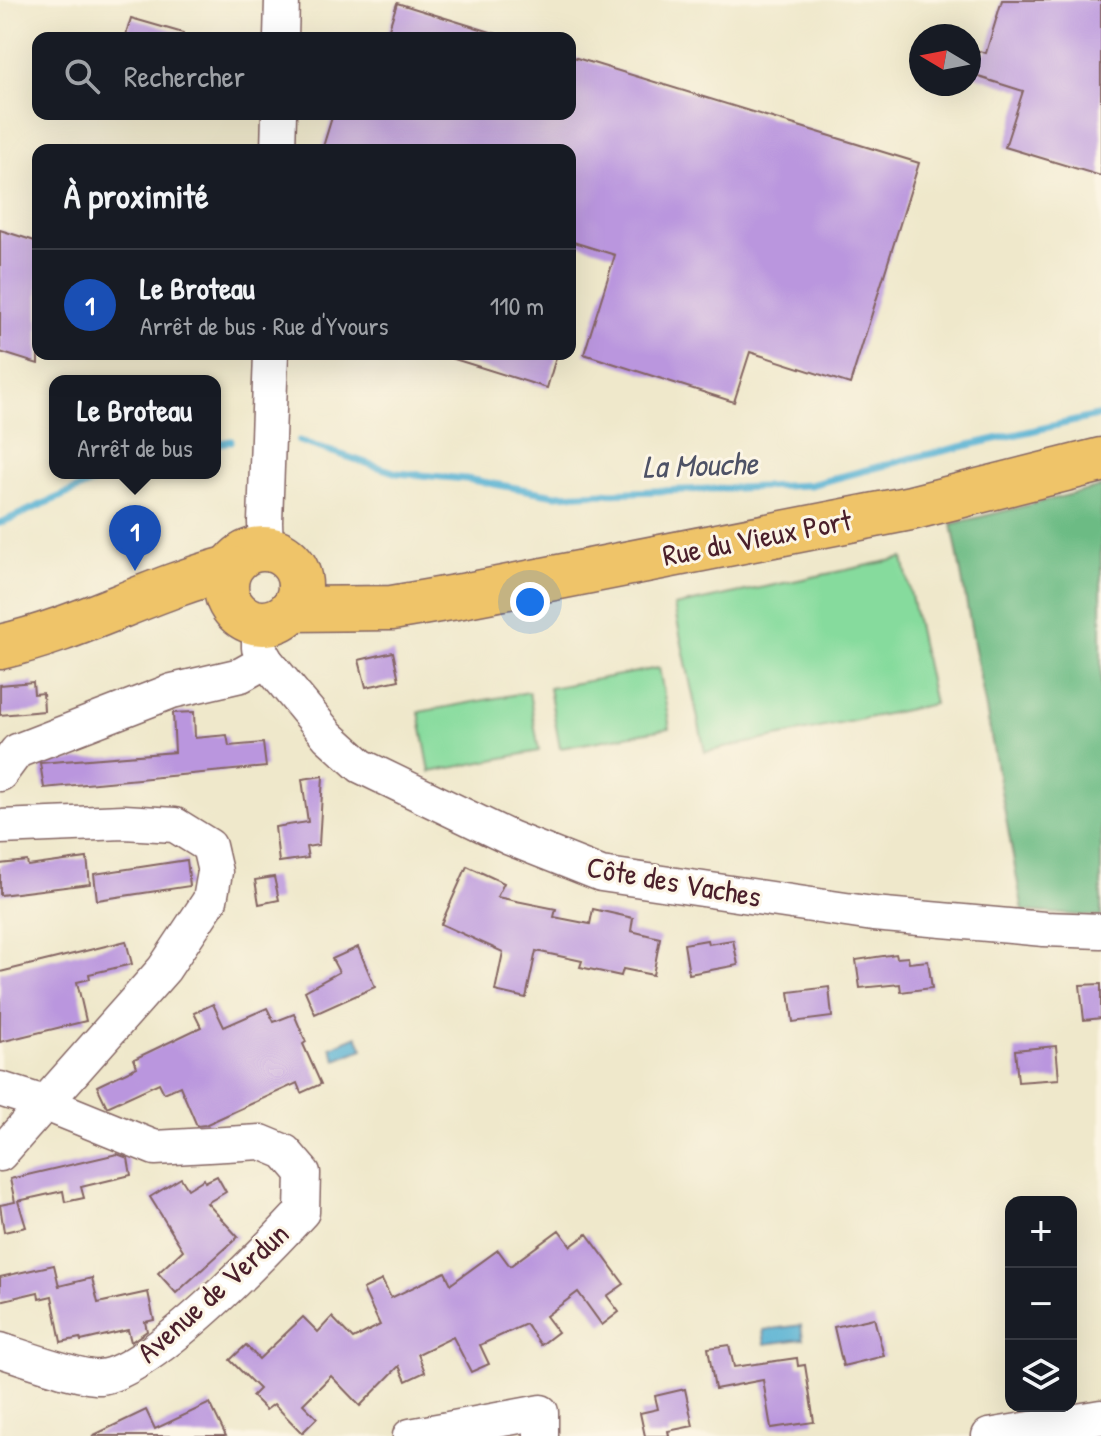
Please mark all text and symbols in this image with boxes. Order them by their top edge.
north arrow [909,24,981,96]
search box [32,32,576,120]
icon: search [60,54,104,98]
text: Rechercher [124,56,245,96]
text: À proximité [64,173,209,219]
text: Le Broteau [140,268,255,308]
text: 1 [85,288,95,323]
text: 110 m [490,288,544,323]
text: Arrêt de bus · Rue d'Yvours [140,308,388,343]
popup [49,375,221,479]
text: Le Broteau [77,390,192,430]
text: Arrêt de bus [77,430,193,465]
water label: La Mouche [642,441,760,488]
street label: Rue du Vieux Port [659,499,855,575]
pin: 1 [109,505,161,571]
your location [510,582,550,622]
street label: Côte des Vaches [584,846,764,916]
map controls [1005,1196,1077,1412]
button: + [1005,1196,1077,1268]
street label: Avenue de Verdun [128,1213,297,1371]
button: − [1005,1268,1077,1340]
button: layers [1005,1340,1077,1412]

